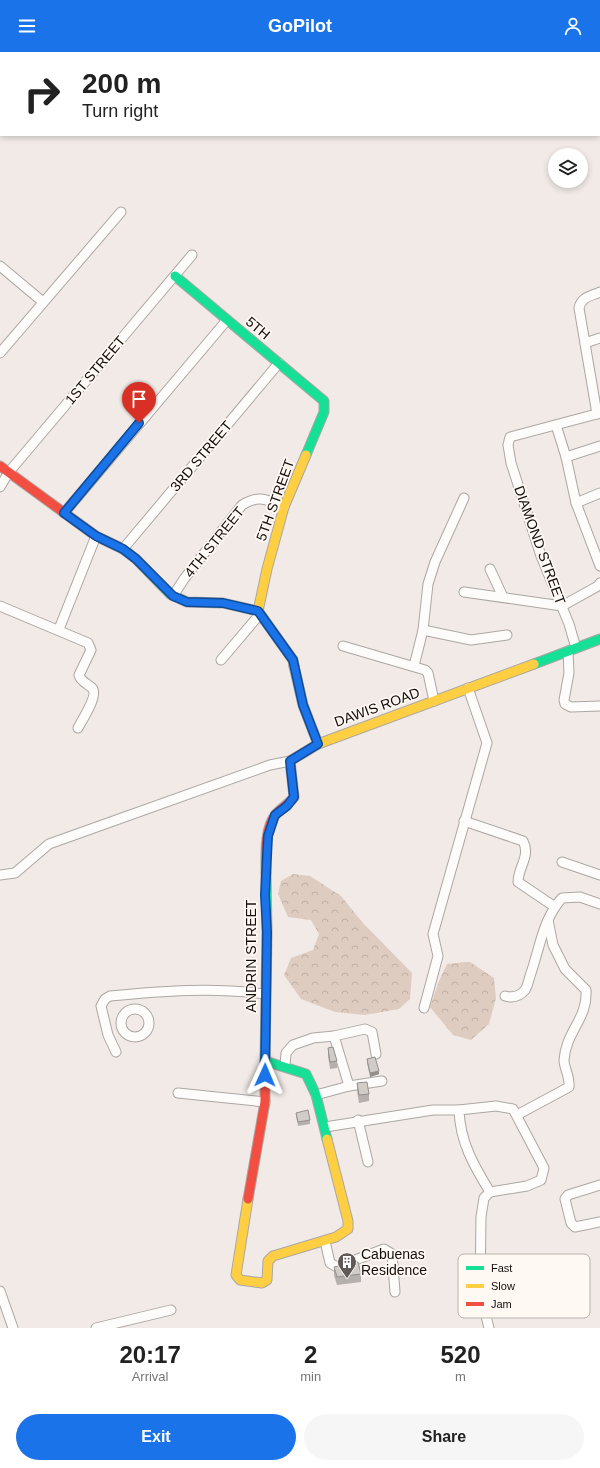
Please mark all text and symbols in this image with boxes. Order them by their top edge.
icon: menu [16,15,38,37]
icon: person [562,15,584,37]
text: GoPilot [268,16,332,36]
icon: right [16,68,68,120]
text: 200 m [82,68,161,99]
text: Turn right [82,101,158,121]
map controls [548,148,588,188]
button: layers [548,148,588,188]
street label: 5TH [243,313,273,343]
street label: 1ST STREET [62,332,129,408]
pin [122,382,156,423]
icon: arrive [128,388,150,410]
street label: 3RD STREET [167,417,235,495]
street label: 5TH STREET [253,457,297,543]
street label: DIAMOND STREET [511,483,569,607]
street label: 4TH STREET [181,503,247,580]
street label: DAWIS ROAD [332,684,422,730]
street label: ANDRIN STREET [243,899,259,1012]
position arrow [244,1054,286,1096]
place label: Cabuenas Residence [361,1246,427,1278]
building icon: Cabuenas Residence [336,1251,358,1279]
legend [458,1254,590,1318]
text: Fast [491,1262,512,1274]
text: Slow [491,1280,515,1292]
text: Jam [491,1298,512,1310]
text: 20:17 [119,1341,181,1368]
text: 2 [304,1341,317,1368]
text: 520 [441,1341,481,1368]
text: Arrival [132,1369,169,1384]
text: min [300,1369,321,1384]
text: m [455,1369,466,1384]
button: Exit [16,1414,296,1460]
button: Share [304,1414,584,1460]

